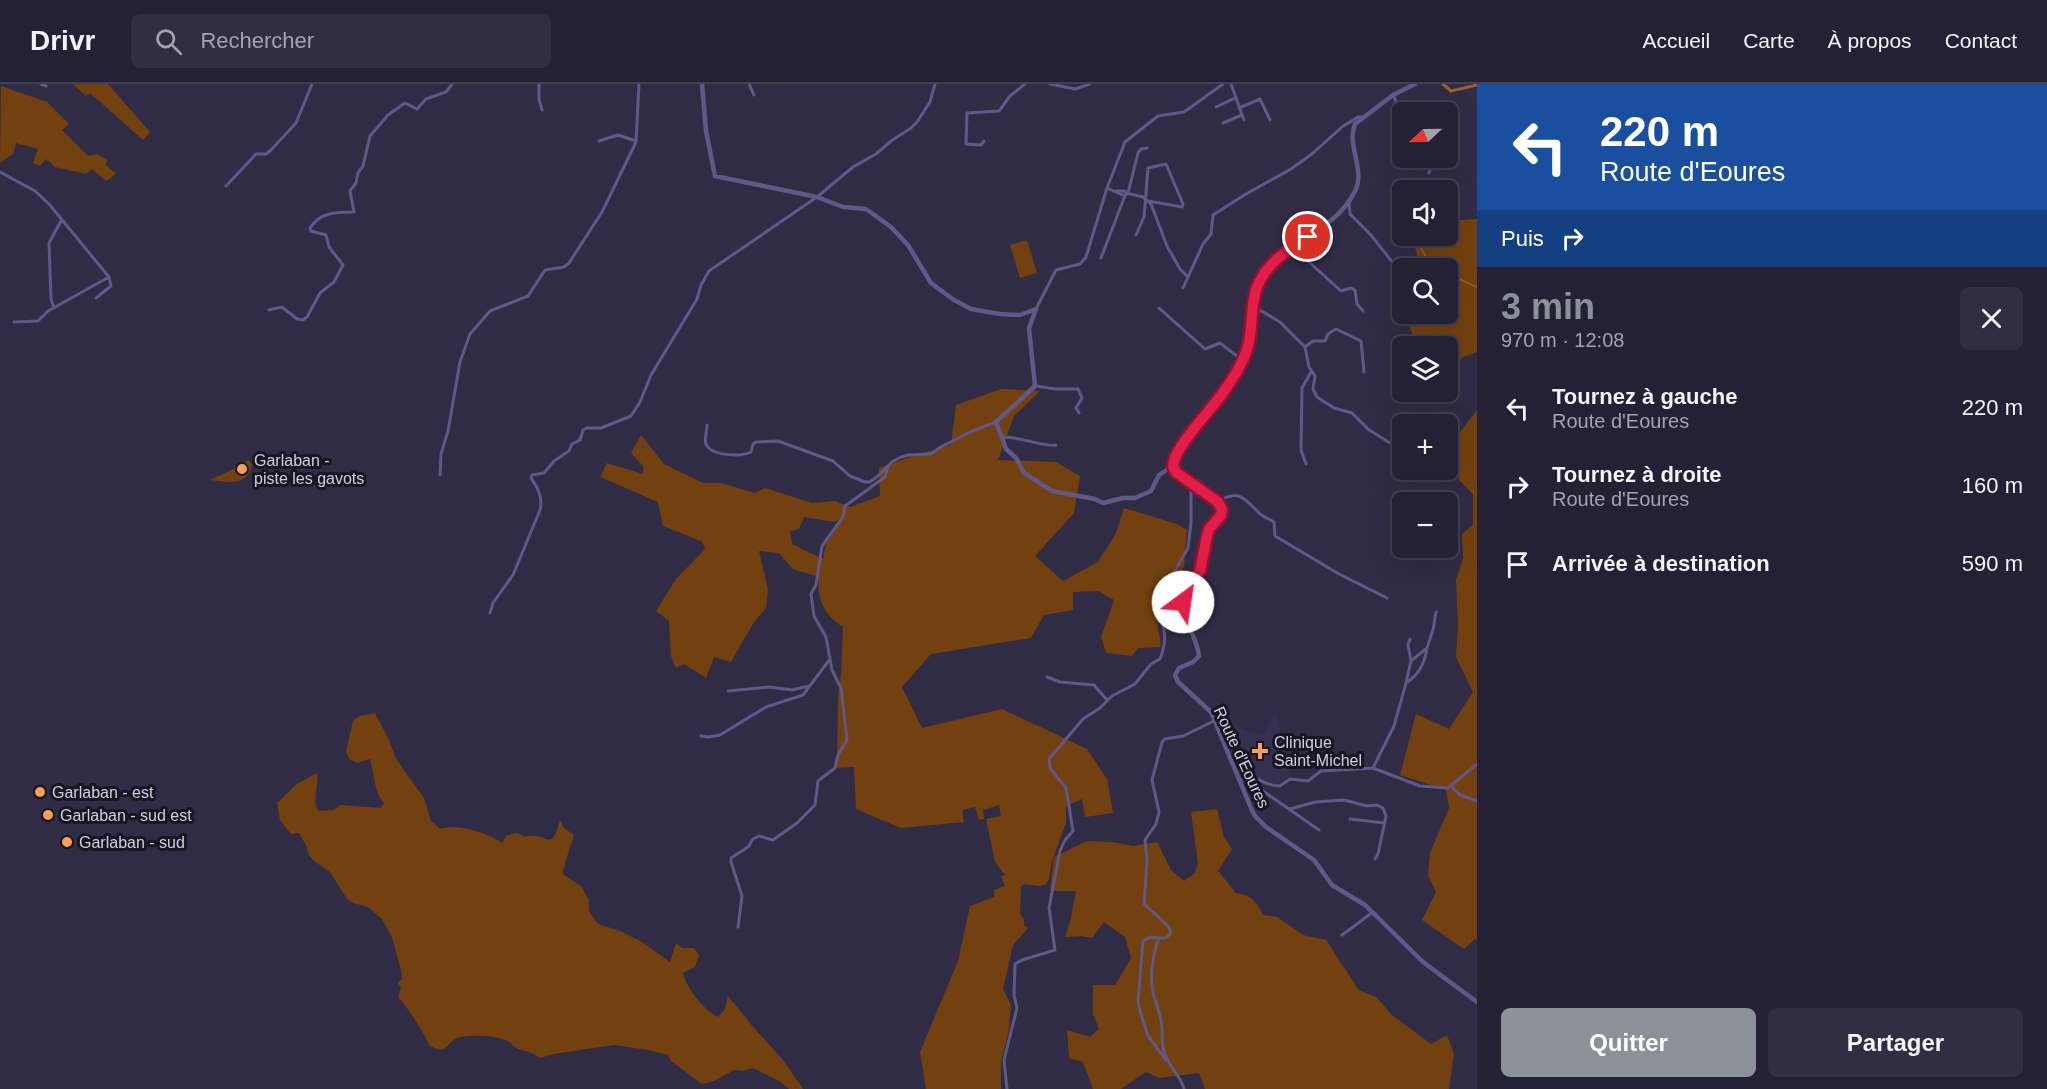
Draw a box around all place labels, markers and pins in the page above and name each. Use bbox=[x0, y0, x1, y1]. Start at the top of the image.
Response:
pin bbox=[1282, 211, 1333, 262]
place label: Garlaban - piste les gavots bbox=[254, 452, 364, 487]
marker: Garlaban - piste les gavots bbox=[235, 462, 249, 476]
place label: Clinique Saint-Michel bbox=[1274, 734, 1362, 769]
marker: Clinique Saint-Michel bbox=[1251, 742, 1269, 760]
place label: Garlaban - est bbox=[52, 784, 154, 801]
marker: Garlaban - est bbox=[33, 785, 47, 799]
place label: Garlaban - sud est bbox=[60, 807, 192, 824]
marker: Garlaban - sud est bbox=[41, 808, 55, 822]
place label: Garlaban - sud bbox=[79, 834, 185, 851]
marker: Garlaban - sud bbox=[60, 835, 74, 849]

